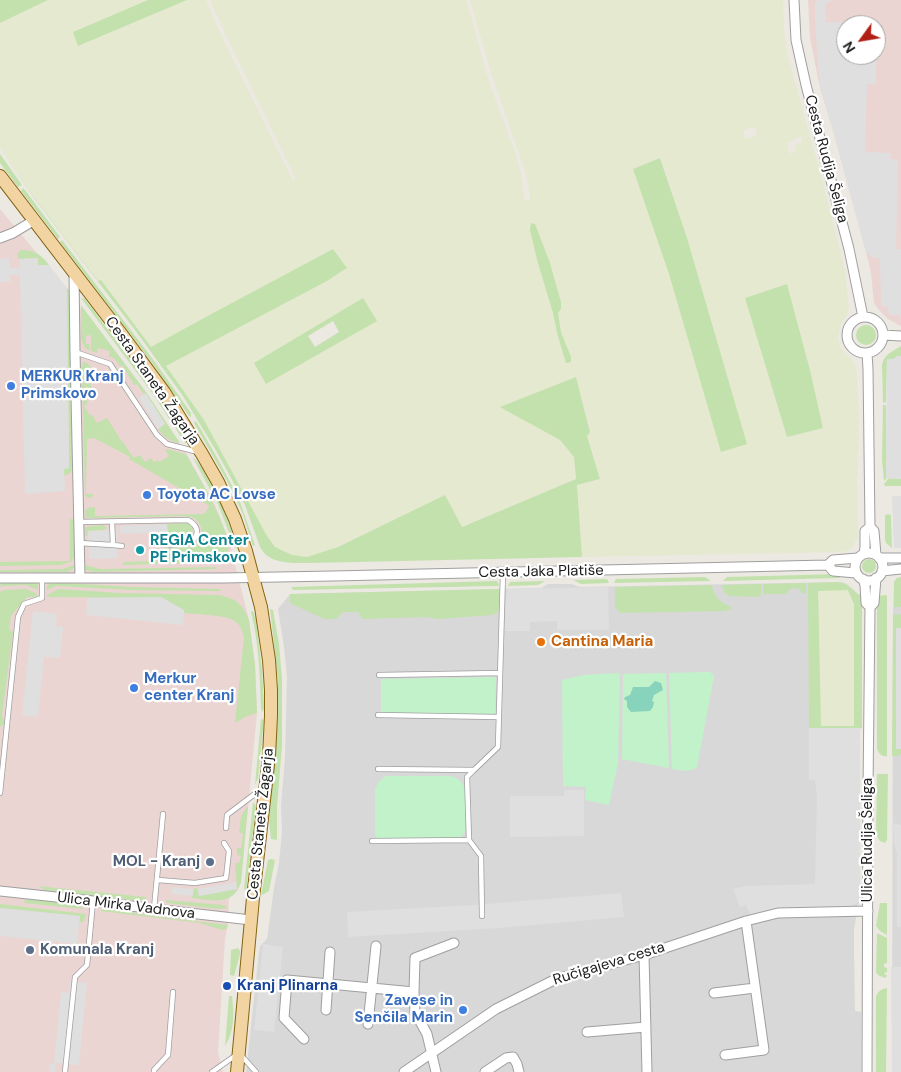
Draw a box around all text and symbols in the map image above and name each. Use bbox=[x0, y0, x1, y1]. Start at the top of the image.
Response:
north arrow bbox=[836, 15, 886, 65]
text: N bbox=[839, 38, 859, 57]
street label: Cesta Rudija Šeliga bbox=[800, 93, 852, 225]
street label: Cesta Staneta Žagarja bbox=[101, 313, 203, 449]
place label: MERKUR Kranj Primskovo bbox=[21, 368, 124, 403]
marker: MERKUR Kranj Primskovo bbox=[5, 380, 17, 392]
place label: Toyota AC Lovse bbox=[157, 486, 276, 504]
marker: Toyota AC Lovse bbox=[141, 489, 153, 501]
place label: REGIA Center PE Primskovo bbox=[150, 532, 249, 567]
marker: REGIA Center PE Primskovo bbox=[134, 544, 146, 556]
street label: Cesta Jaka Platiše bbox=[478, 562, 604, 582]
place label: Cantina Maria bbox=[551, 633, 653, 651]
marker: Cantina Maria bbox=[535, 636, 547, 648]
place label: Merkur center Kranj bbox=[144, 670, 234, 705]
marker: Merkur center Kranj bbox=[128, 682, 140, 694]
street label: Cesta Staneta Žagarja bbox=[244, 747, 278, 901]
street label: Ulica Rudija Šeliga bbox=[859, 778, 877, 902]
place label: MOL - Kranj bbox=[113, 853, 200, 871]
marker: MOL - Kranj bbox=[204, 856, 216, 868]
street label: Ulica Mirka Vadnova bbox=[56, 889, 196, 923]
street label: Ručigajeva cesta bbox=[551, 938, 667, 990]
place label: Komunala Kranj bbox=[40, 941, 154, 959]
marker: Komunala Kranj bbox=[24, 944, 36, 956]
place label: Kranj Plinarna bbox=[237, 977, 338, 995]
marker: Kranj Plinarna bbox=[221, 980, 233, 992]
place label: Zavese in Senčila Marin bbox=[355, 992, 453, 1027]
marker: Zavese in Senčila Marin bbox=[457, 1004, 469, 1016]

